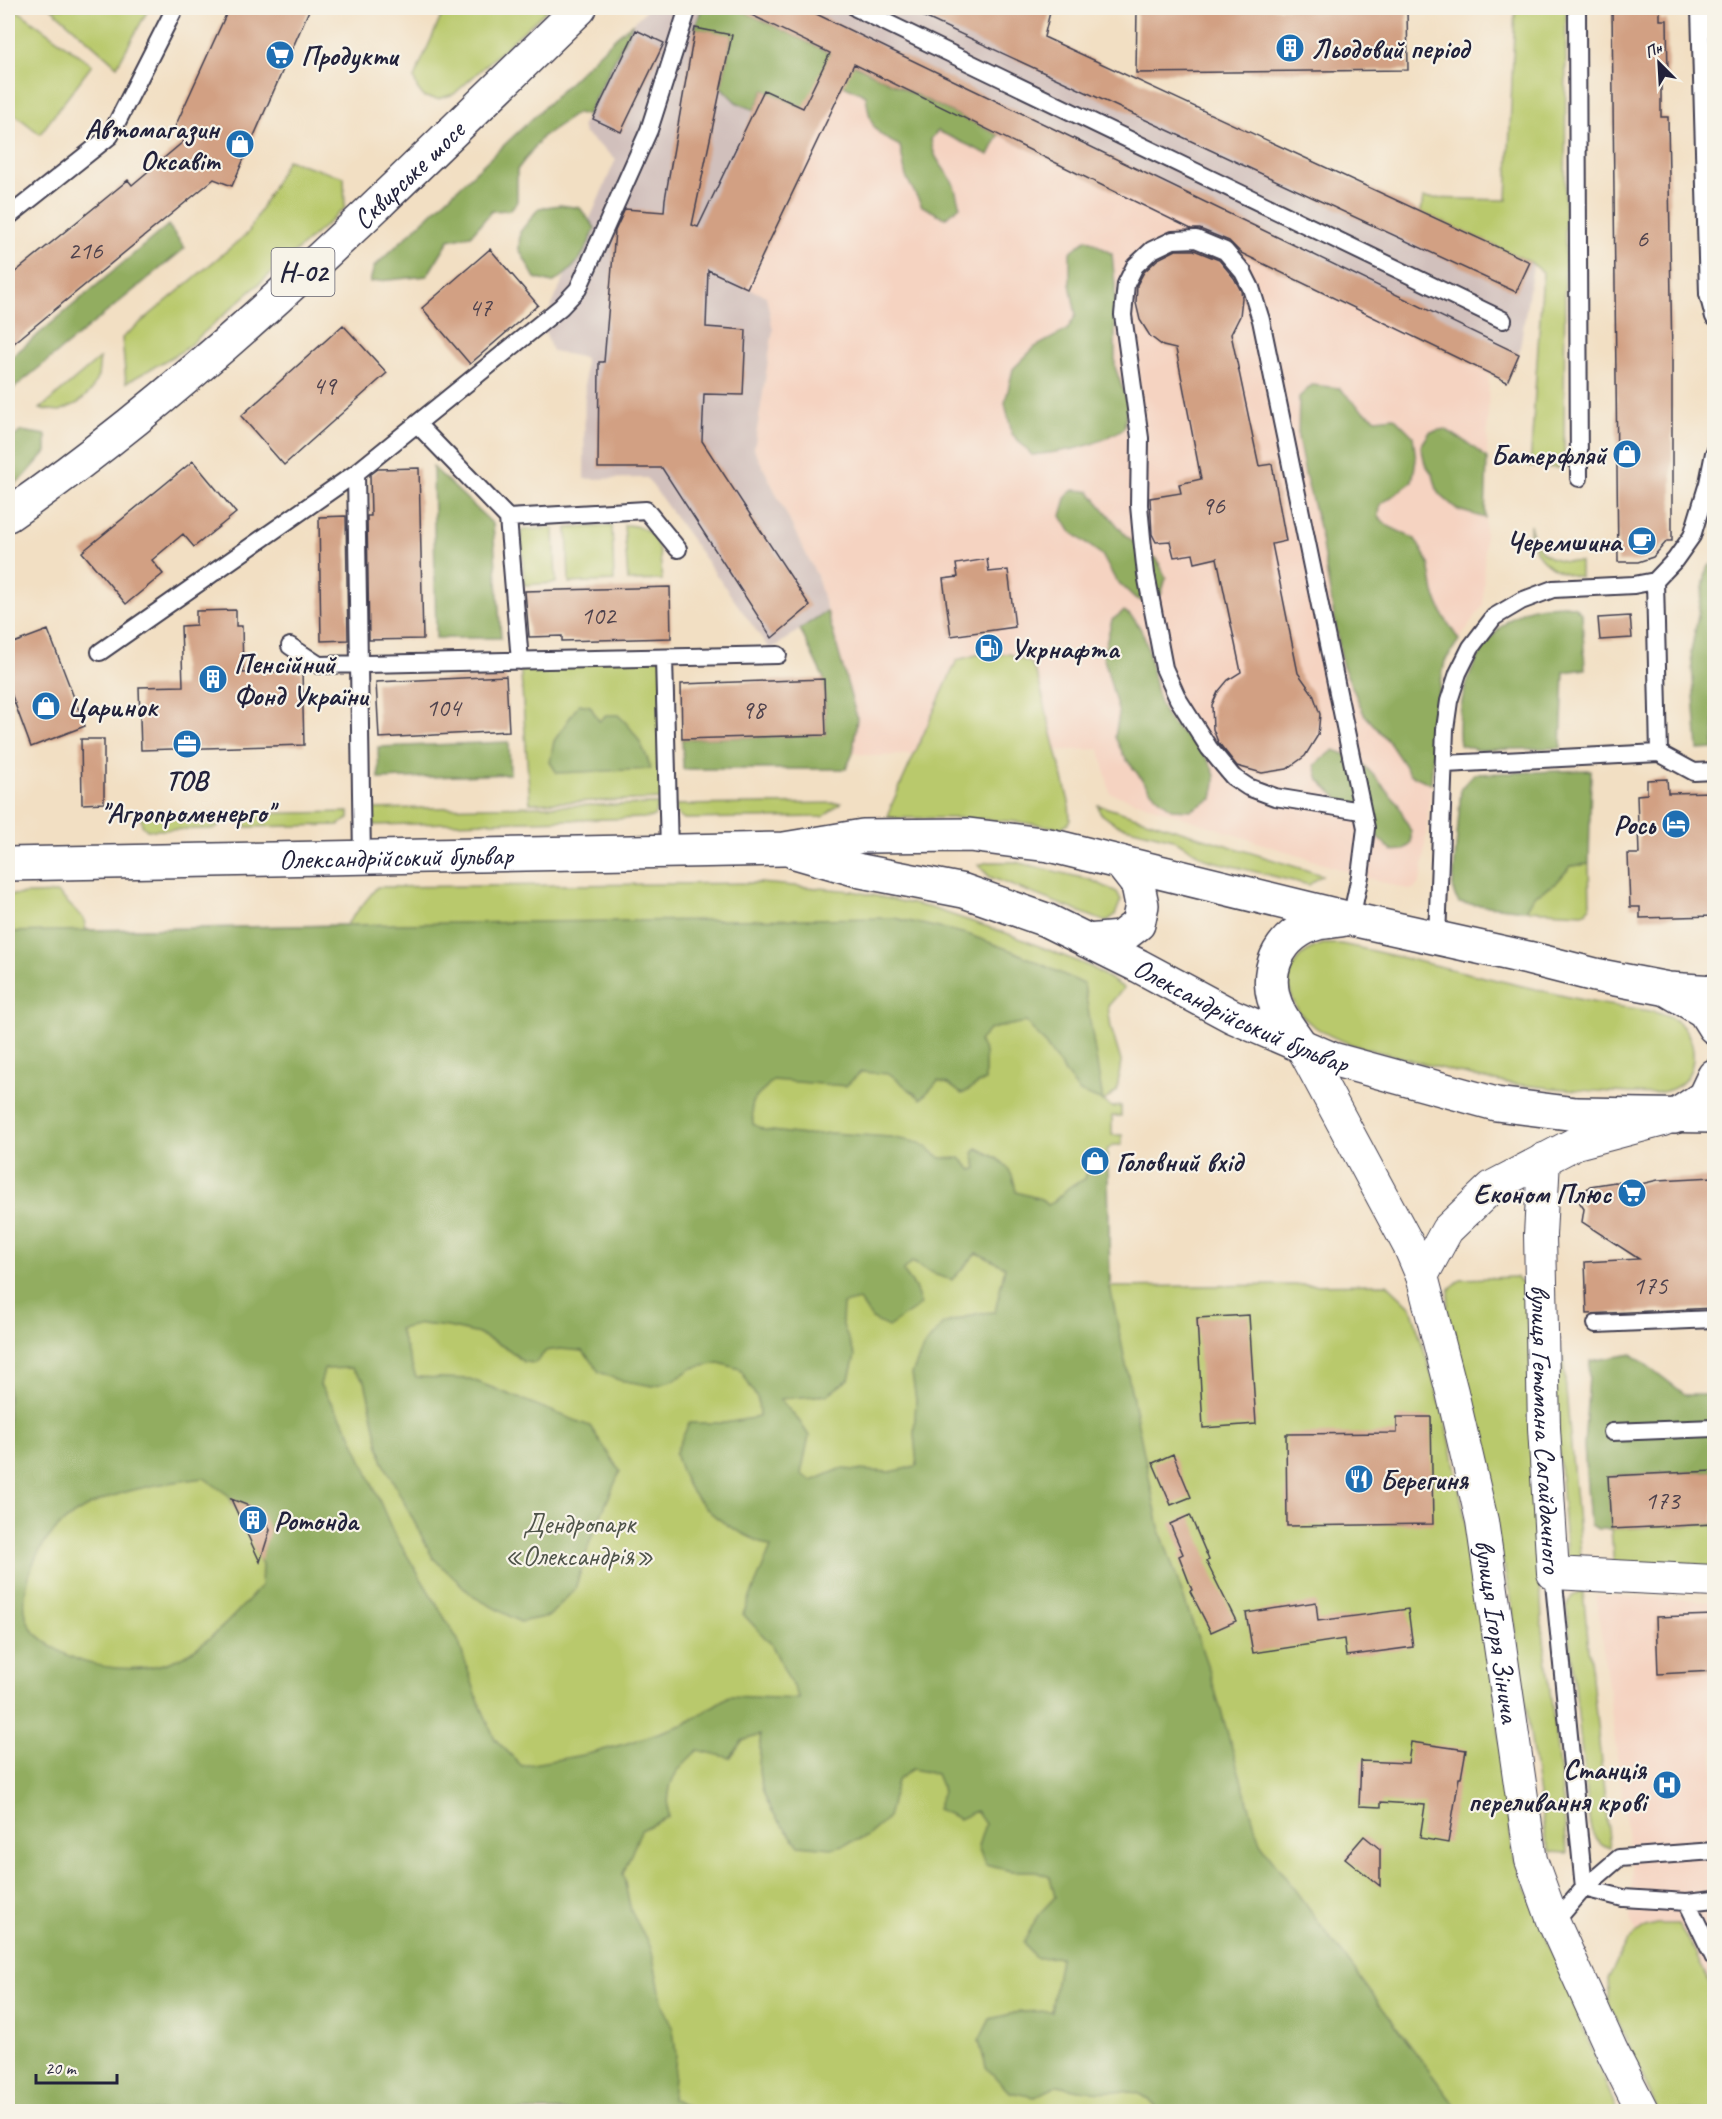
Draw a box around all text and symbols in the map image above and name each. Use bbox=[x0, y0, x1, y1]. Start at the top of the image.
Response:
place label: Льодовий період bbox=[1311, 31, 1472, 66]
building icon: Льодовий період bbox=[1274, 32, 1306, 64]
north arrow bbox=[1629, 33, 1689, 93]
text: Пн bbox=[1642, 37, 1666, 63]
place label: Продукти bbox=[301, 38, 399, 74]
supermarket icon: Продукти bbox=[264, 39, 296, 71]
place label: Автомагазин Оксавіт bbox=[85, 111, 221, 178]
street label: Сквирське шосе bbox=[345, 112, 473, 237]
shop icon: Автомагазин Оксавіт bbox=[224, 128, 256, 160]
house number: 6 bbox=[1636, 222, 1649, 255]
house number: 216 bbox=[67, 234, 104, 267]
road number: Н-02 bbox=[272, 248, 334, 296]
house number: 47 bbox=[468, 291, 493, 324]
house number: 49 bbox=[312, 369, 338, 402]
place label: Батерфляй bbox=[1491, 437, 1608, 472]
shop icon: Батерфляй bbox=[1611, 438, 1643, 470]
house number: 96 bbox=[1201, 489, 1226, 522]
place label: Черемшина bbox=[1506, 524, 1624, 559]
cafe icon: Черемшина bbox=[1626, 525, 1658, 557]
house number: 102 bbox=[580, 599, 618, 632]
place label: Укрнафта bbox=[1010, 631, 1120, 666]
fuel station icon: Укрнафта bbox=[973, 632, 1005, 664]
place label: Пенсійний Фонд України bbox=[234, 646, 370, 713]
building icon: Пенсійний Фонд України bbox=[197, 663, 229, 695]
place label: Царинок bbox=[67, 689, 160, 724]
shop icon: Царинок bbox=[30, 690, 62, 722]
house number: 104 bbox=[425, 691, 463, 724]
house number: 98 bbox=[741, 693, 767, 726]
office icon: ТОВ "Агропроменерго" bbox=[171, 728, 203, 760]
place label: ТОВ "Агропроменерго" bbox=[101, 763, 280, 830]
place label: Рось bbox=[1614, 807, 1657, 842]
hotel icon: Рось bbox=[1660, 808, 1692, 840]
street label: Олександрійський бульвар bbox=[279, 837, 515, 877]
street label: Олександрійський бульвар bbox=[1128, 949, 1354, 1081]
place label: Головний вхід bbox=[1116, 1144, 1246, 1179]
shop icon: Головний вхід bbox=[1079, 1145, 1111, 1177]
place label: Економ Плюс bbox=[1473, 1176, 1612, 1211]
supermarket icon: Економ Плюс bbox=[1616, 1177, 1648, 1209]
house number: 175 bbox=[1632, 1269, 1669, 1302]
street label: вулиця Гетьмана Сагайдачного bbox=[1523, 1284, 1570, 1576]
place label: Берегиня bbox=[1380, 1462, 1470, 1497]
restaurant icon: Берегиня bbox=[1343, 1463, 1375, 1495]
house number: 173 bbox=[1644, 1484, 1682, 1517]
place label: Ротонда bbox=[274, 1503, 360, 1538]
building icon: Ротонда bbox=[237, 1504, 269, 1536]
park label: Дендропарк «Олександрія» bbox=[504, 1506, 654, 1573]
street label: вулиця Ігоря Зінича bbox=[1467, 1537, 1528, 1727]
place label: Станція переливання крові bbox=[1468, 1752, 1650, 1819]
hospital icon: Станція переливання крові bbox=[1651, 1769, 1683, 1801]
scale bar bbox=[36, 2047, 117, 2085]
text: 20 m bbox=[45, 2057, 78, 2079]

